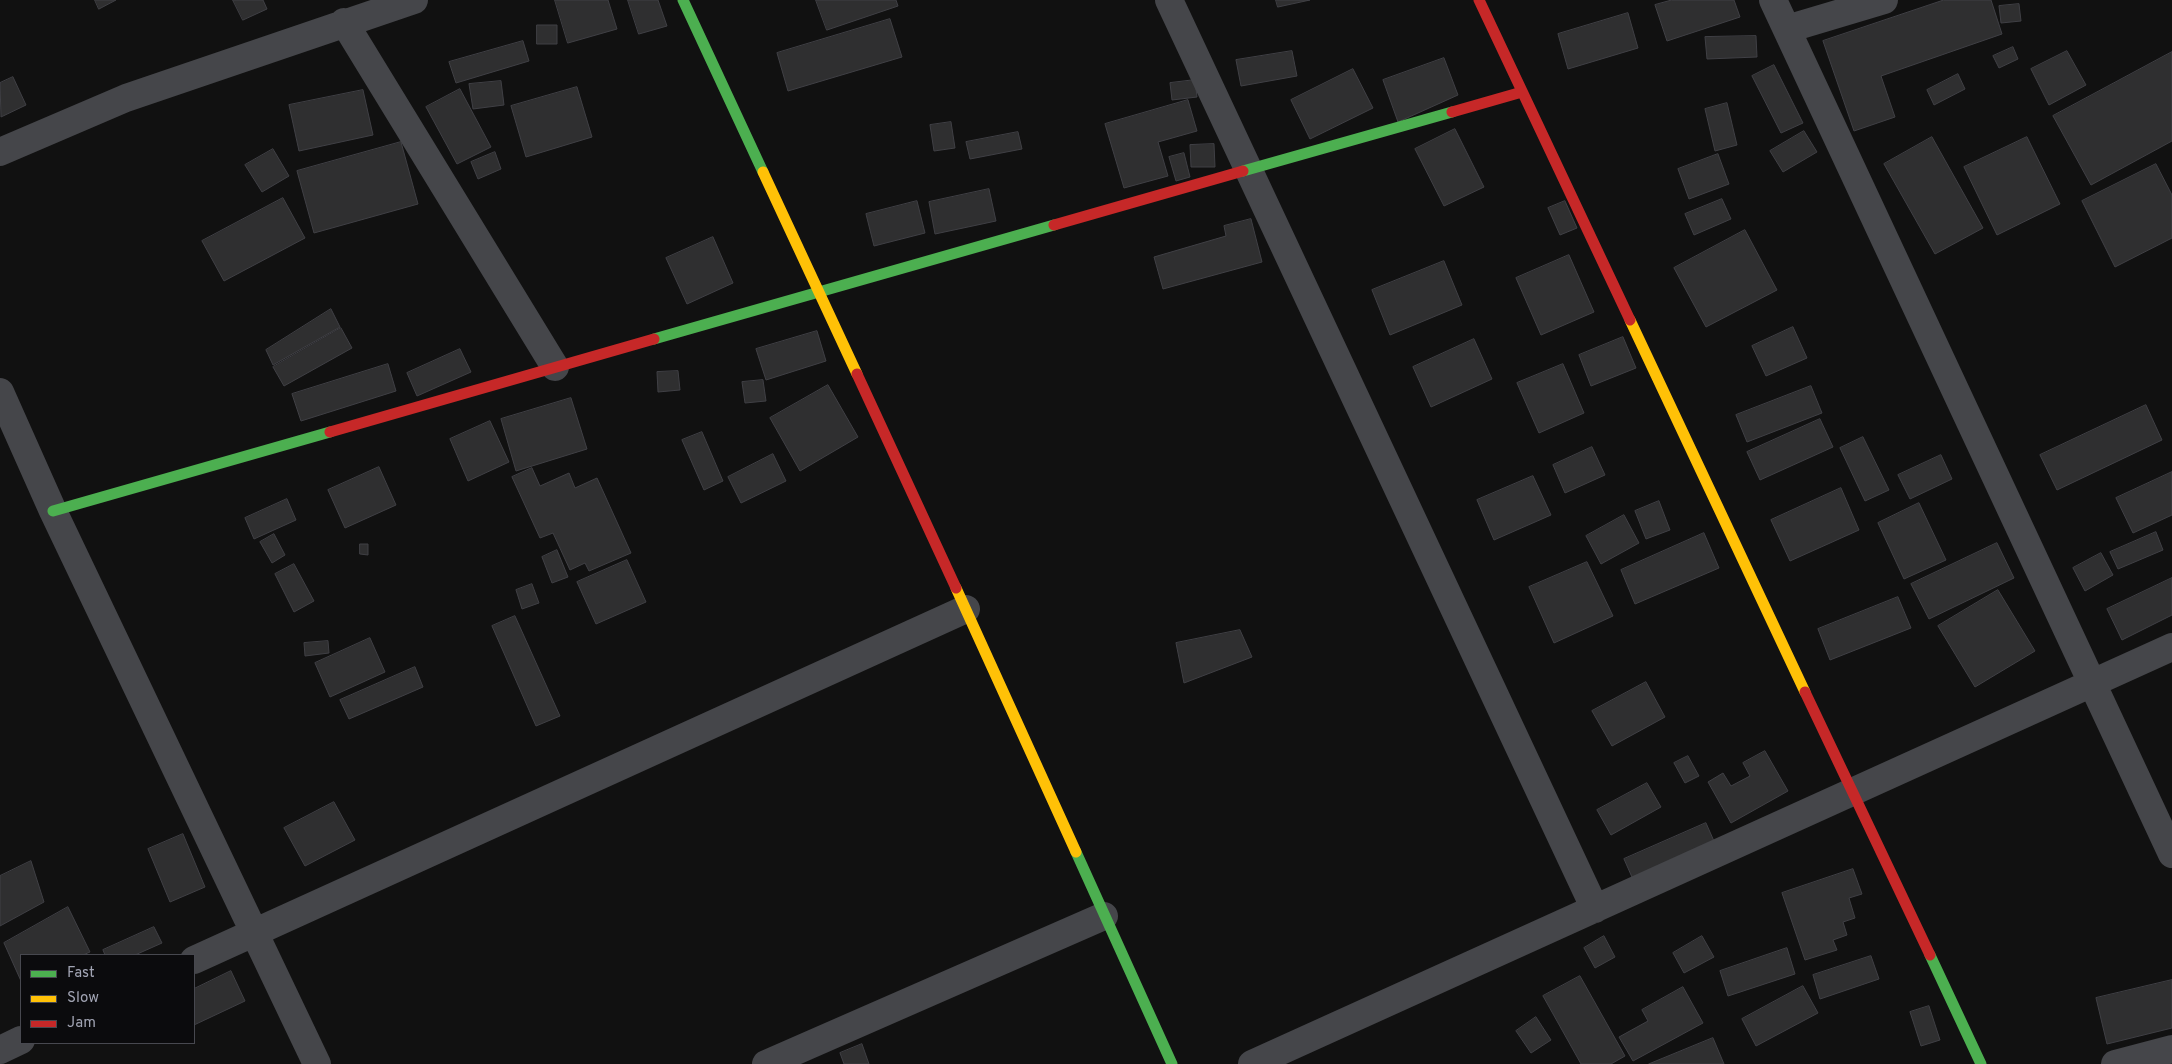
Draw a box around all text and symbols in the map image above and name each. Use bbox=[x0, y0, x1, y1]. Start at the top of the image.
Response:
legend bbox=[20, 954, 195, 1044]
text: Fast bbox=[67, 964, 95, 983]
text: Slow bbox=[67, 989, 99, 1008]
text: Jam bbox=[67, 1014, 96, 1033]

